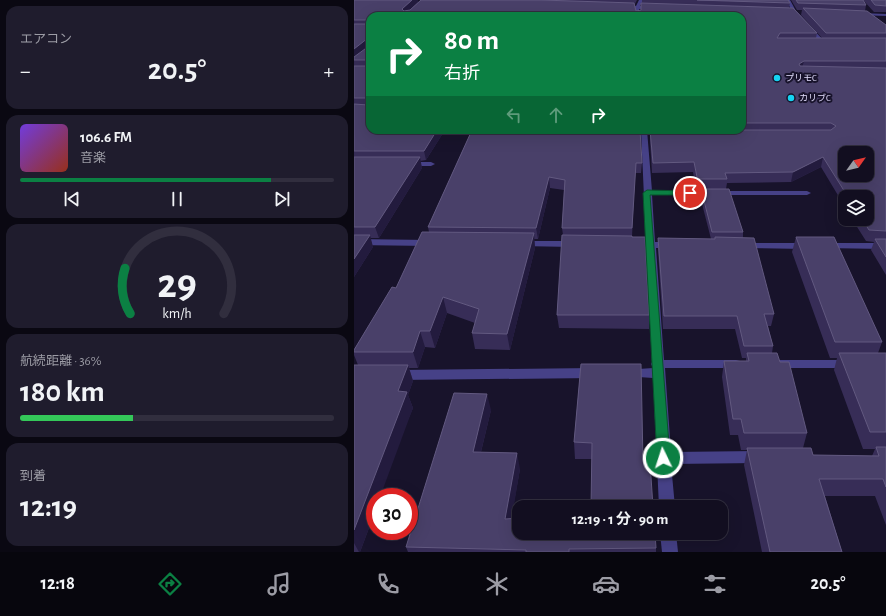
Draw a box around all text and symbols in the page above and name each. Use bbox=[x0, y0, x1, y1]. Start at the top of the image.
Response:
text: 80 m bbox=[444, 27, 499, 55]
icon: right bbox=[378, 28, 430, 80]
text: エアコン bbox=[20, 33, 72, 46]
text: 20.5° bbox=[148, 55, 206, 85]
text: − bbox=[20, 60, 31, 82]
text: + bbox=[323, 60, 334, 82]
text: 右折 bbox=[444, 65, 480, 83]
marker: プリモC bbox=[772, 73, 782, 83]
place label: プリモC bbox=[785, 73, 817, 83]
marker: カリブC bbox=[786, 93, 796, 103]
place label: カリブC bbox=[799, 93, 831, 103]
icon: left bbox=[503, 104, 525, 126]
icon: ahead bbox=[545, 104, 567, 126]
icon: right bbox=[587, 104, 609, 126]
text: 106.6 FM bbox=[80, 130, 132, 145]
north arrow bbox=[838, 146, 874, 182]
map controls bbox=[838, 146, 874, 226]
text: 音楽 bbox=[80, 152, 106, 165]
pin bbox=[673, 176, 707, 210]
icon: arrive bbox=[679, 182, 701, 204]
icon: previous bbox=[61, 188, 83, 210]
icon: pause bbox=[166, 188, 188, 210]
icon: next bbox=[271, 188, 293, 210]
button: layers bbox=[838, 190, 874, 226]
text: 29 bbox=[157, 264, 197, 305]
text: km/h bbox=[162, 307, 192, 321]
text: 航続距離 · 36% bbox=[20, 355, 101, 368]
text: 180 km bbox=[20, 377, 105, 407]
position arrow bbox=[642, 437, 684, 479]
text: 到着 bbox=[20, 470, 46, 483]
speed limit sign: 30 bbox=[366, 488, 418, 540]
text: 12:19 bbox=[20, 492, 77, 522]
text: 12:19 · 1 分 · 90 m bbox=[572, 512, 668, 527]
icon: directions bbox=[156, 570, 184, 598]
icon: music bbox=[265, 570, 293, 598]
icon: phone bbox=[374, 570, 402, 598]
icon: climate bbox=[483, 570, 511, 598]
icon: car bbox=[592, 570, 620, 598]
icon: filters bbox=[701, 570, 729, 598]
text: 12:18 bbox=[41, 575, 75, 593]
text: 20.5° bbox=[810, 575, 845, 593]

